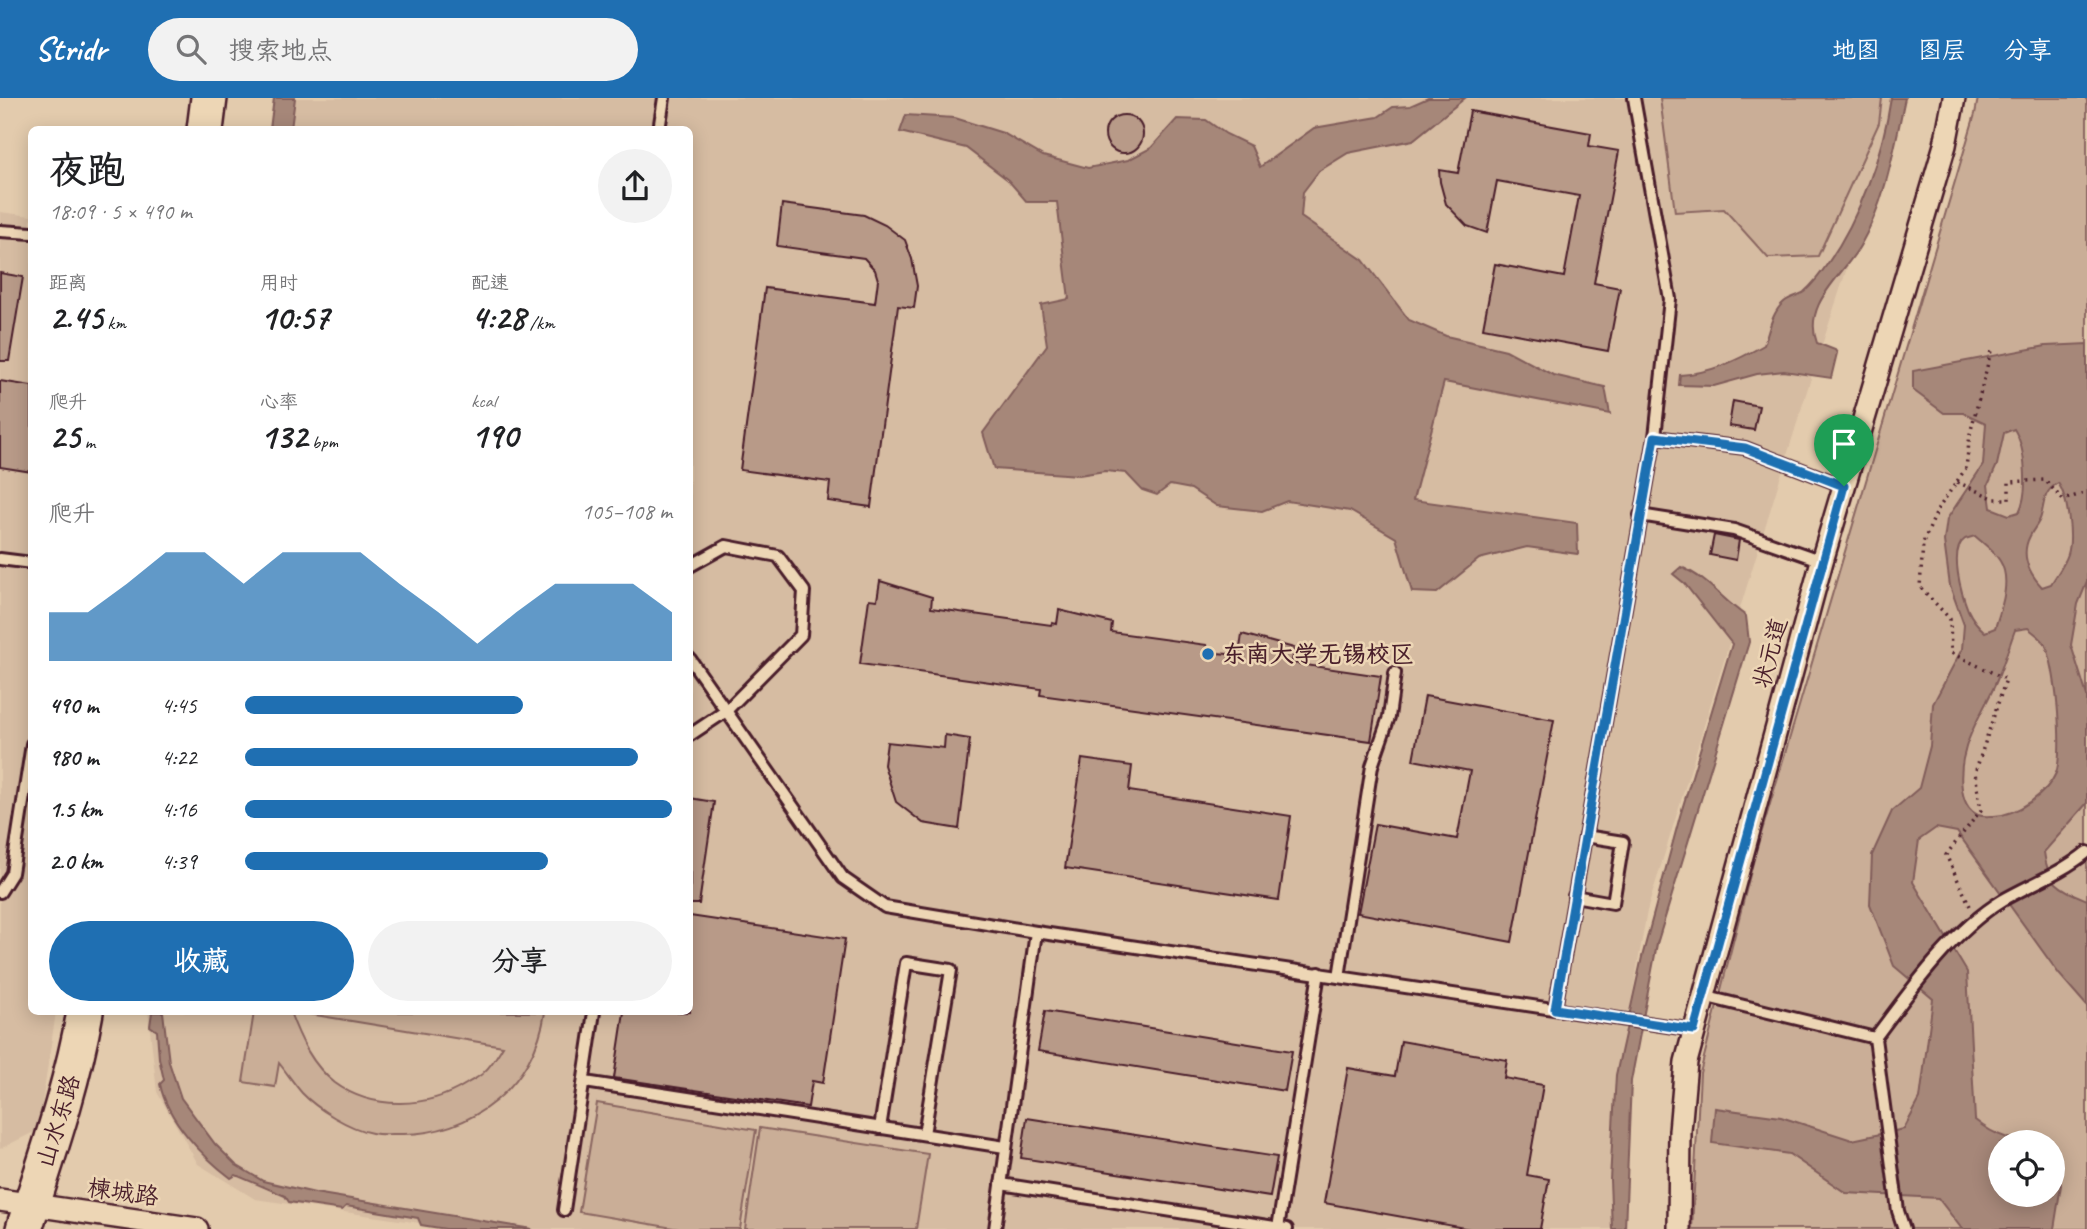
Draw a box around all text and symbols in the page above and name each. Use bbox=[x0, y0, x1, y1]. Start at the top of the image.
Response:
search box bbox=[148, 18, 638, 81]
text: Stridr bbox=[35, 28, 106, 70]
icon: search bbox=[172, 30, 210, 68]
text: 搜索地点 bbox=[228, 34, 332, 67]
text: 地图 bbox=[1832, 35, 1880, 65]
text: 图层 bbox=[1918, 35, 1966, 65]
text: 分享 bbox=[2004, 35, 2052, 65]
text: 夜跑 bbox=[49, 147, 125, 194]
button: share bbox=[598, 149, 672, 223]
text: 18:09 · 5 × 490 m bbox=[49, 197, 192, 226]
text: 距离 bbox=[49, 271, 87, 295]
text: 用时 bbox=[260, 271, 298, 295]
text: 配速 bbox=[471, 271, 509, 295]
text: 2.45 bbox=[49, 295, 103, 340]
text: 10:57 bbox=[260, 295, 329, 340]
text: 4:28 bbox=[471, 295, 525, 340]
text: km bbox=[103, 311, 126, 335]
text: /km bbox=[525, 311, 555, 335]
text: kcal bbox=[471, 389, 496, 413]
text: 爬升 bbox=[49, 390, 87, 414]
text: 心率 bbox=[260, 390, 298, 414]
text: 190 bbox=[471, 413, 518, 458]
text: 25 bbox=[49, 414, 80, 459]
text: 132 bbox=[260, 414, 307, 459]
pin bbox=[1814, 414, 1874, 486]
icon: arrive bbox=[1825, 425, 1863, 463]
text: m bbox=[80, 430, 95, 454]
text: bpm bbox=[307, 430, 338, 454]
text: 105–108 m bbox=[581, 497, 672, 526]
text: 爬升 bbox=[49, 499, 95, 528]
street label: 状元道 bbox=[1746, 614, 1794, 692]
place label: 东南大学无锡校区 bbox=[1222, 639, 1414, 669]
marker: 东南大学无锡校区 bbox=[1200, 646, 1216, 662]
text: 490 m bbox=[49, 691, 98, 720]
text: 4:45 bbox=[161, 691, 197, 720]
text: 980 m bbox=[49, 743, 98, 772]
text: 4:22 bbox=[161, 743, 197, 772]
text: 1.5 km bbox=[49, 795, 102, 824]
text: 4:16 bbox=[161, 795, 197, 824]
text: 2.0 km bbox=[49, 847, 103, 876]
text: 4:39 bbox=[161, 847, 197, 876]
button: 收藏 bbox=[49, 921, 354, 1001]
button: 分享 bbox=[368, 921, 672, 1001]
street label: 山水东路 bbox=[30, 1071, 86, 1171]
map controls bbox=[1988, 1130, 2065, 1207]
button: locate bbox=[1988, 1130, 2065, 1207]
street label: 楝城路 bbox=[85, 1172, 161, 1212]

